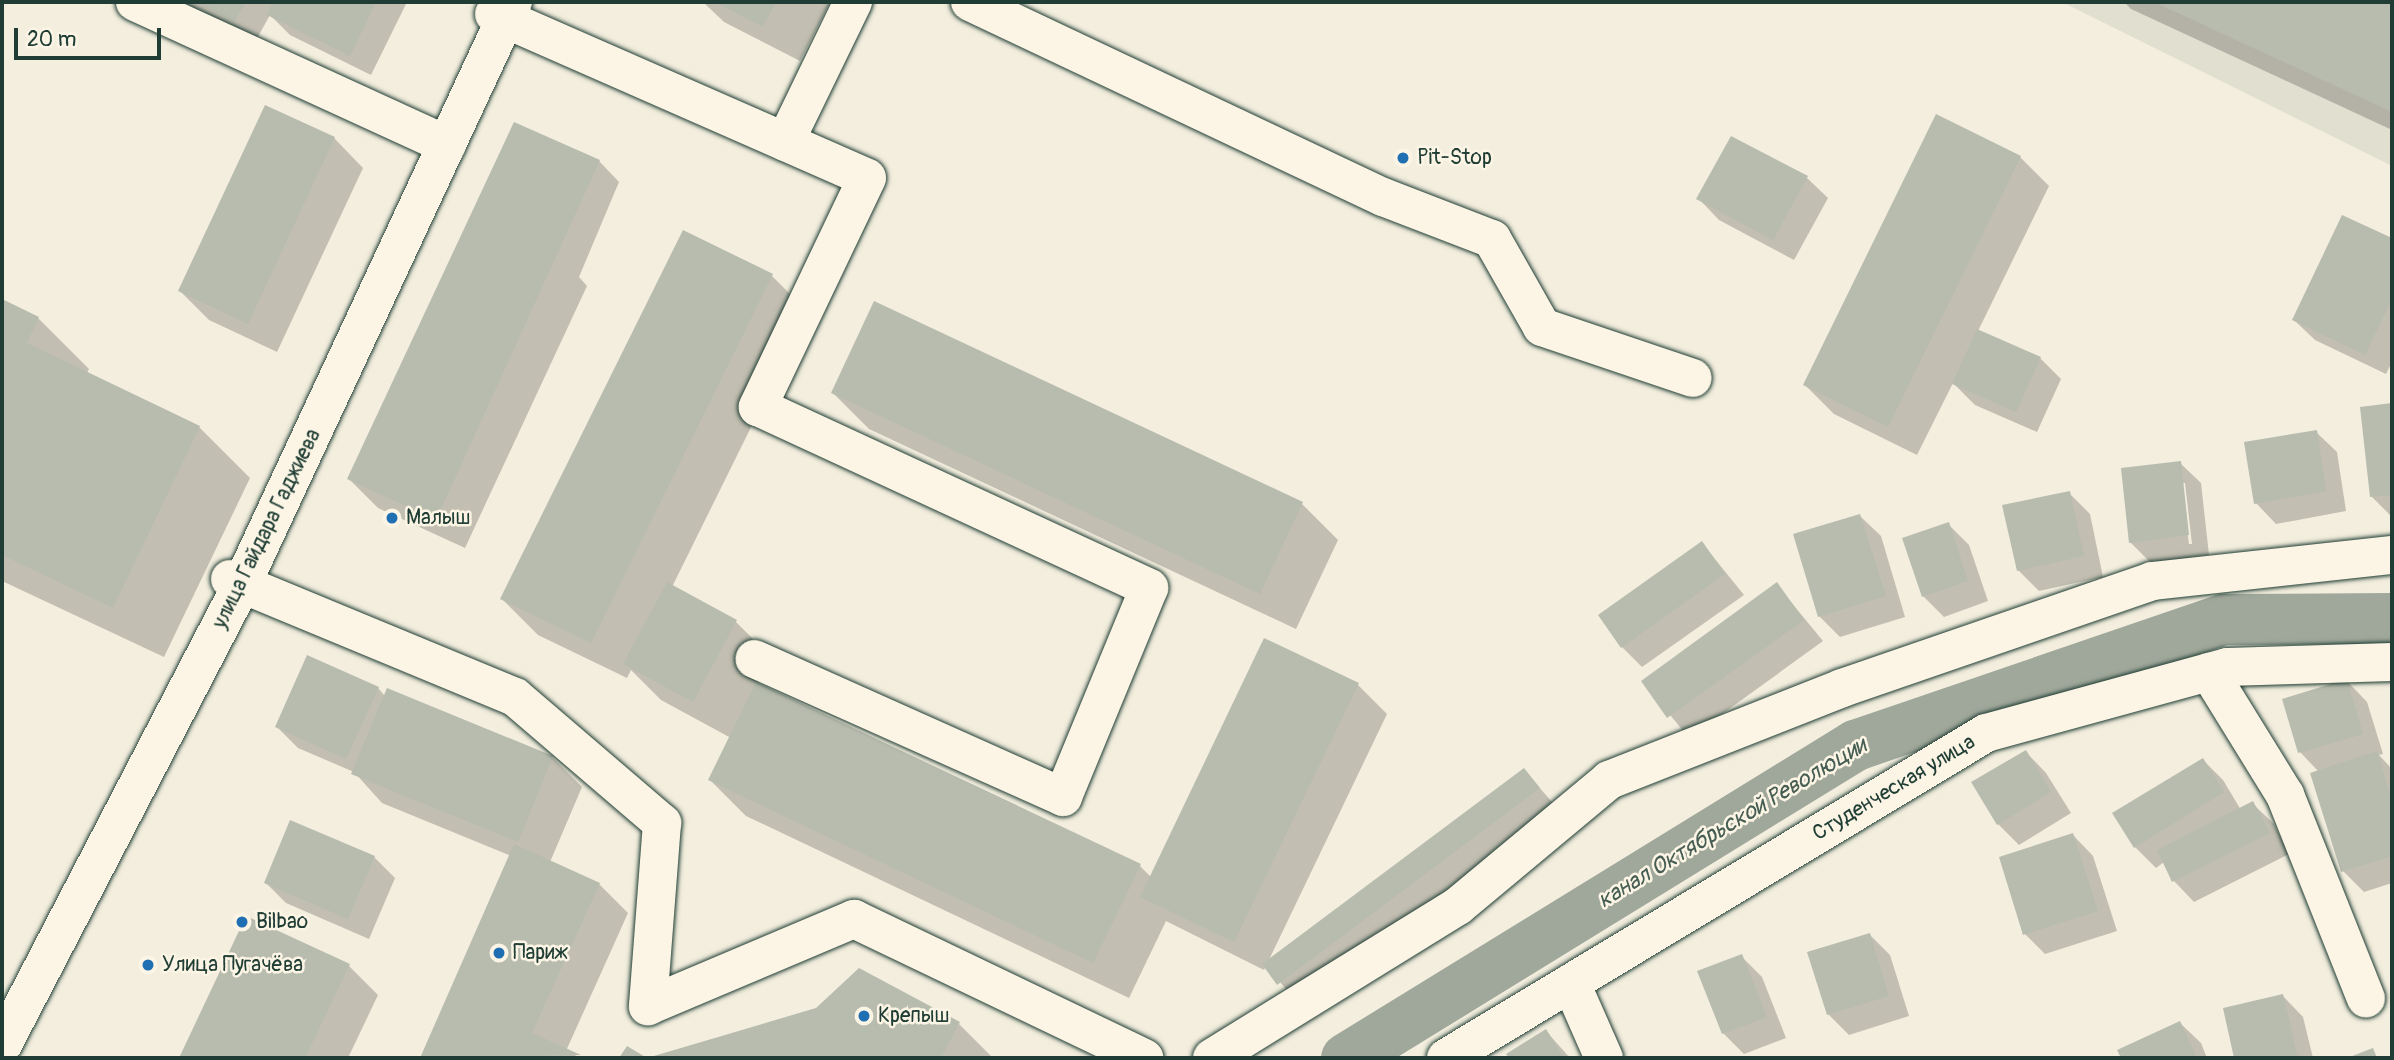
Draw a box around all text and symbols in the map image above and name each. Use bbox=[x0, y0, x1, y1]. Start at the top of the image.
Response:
scale bar bbox=[18, 14, 164, 58]
text: 20 m bbox=[27, 26, 76, 53]
place label: Pit-Stop bbox=[1417, 145, 1492, 171]
marker: Pit-Stop bbox=[1395, 150, 1411, 166]
street label: улица Гайдара Гаджиева bbox=[208, 425, 326, 633]
place label: Малыш bbox=[406, 505, 470, 531]
marker: Малыш bbox=[384, 510, 400, 526]
street label: Студенческая улица bbox=[1808, 730, 1980, 846]
water label: канал Октябрьской Революции bbox=[1593, 732, 1871, 914]
place label: Bilbao bbox=[256, 909, 308, 935]
marker: Bilbao bbox=[234, 914, 250, 930]
place label: Париж bbox=[513, 940, 568, 966]
marker: Париж bbox=[491, 945, 507, 961]
place label: Улица Пугачёва bbox=[162, 952, 303, 978]
marker: Улица Пугачёва bbox=[140, 957, 156, 973]
place label: Крепыш bbox=[878, 1003, 949, 1029]
marker: Крепыш bbox=[856, 1008, 872, 1024]

